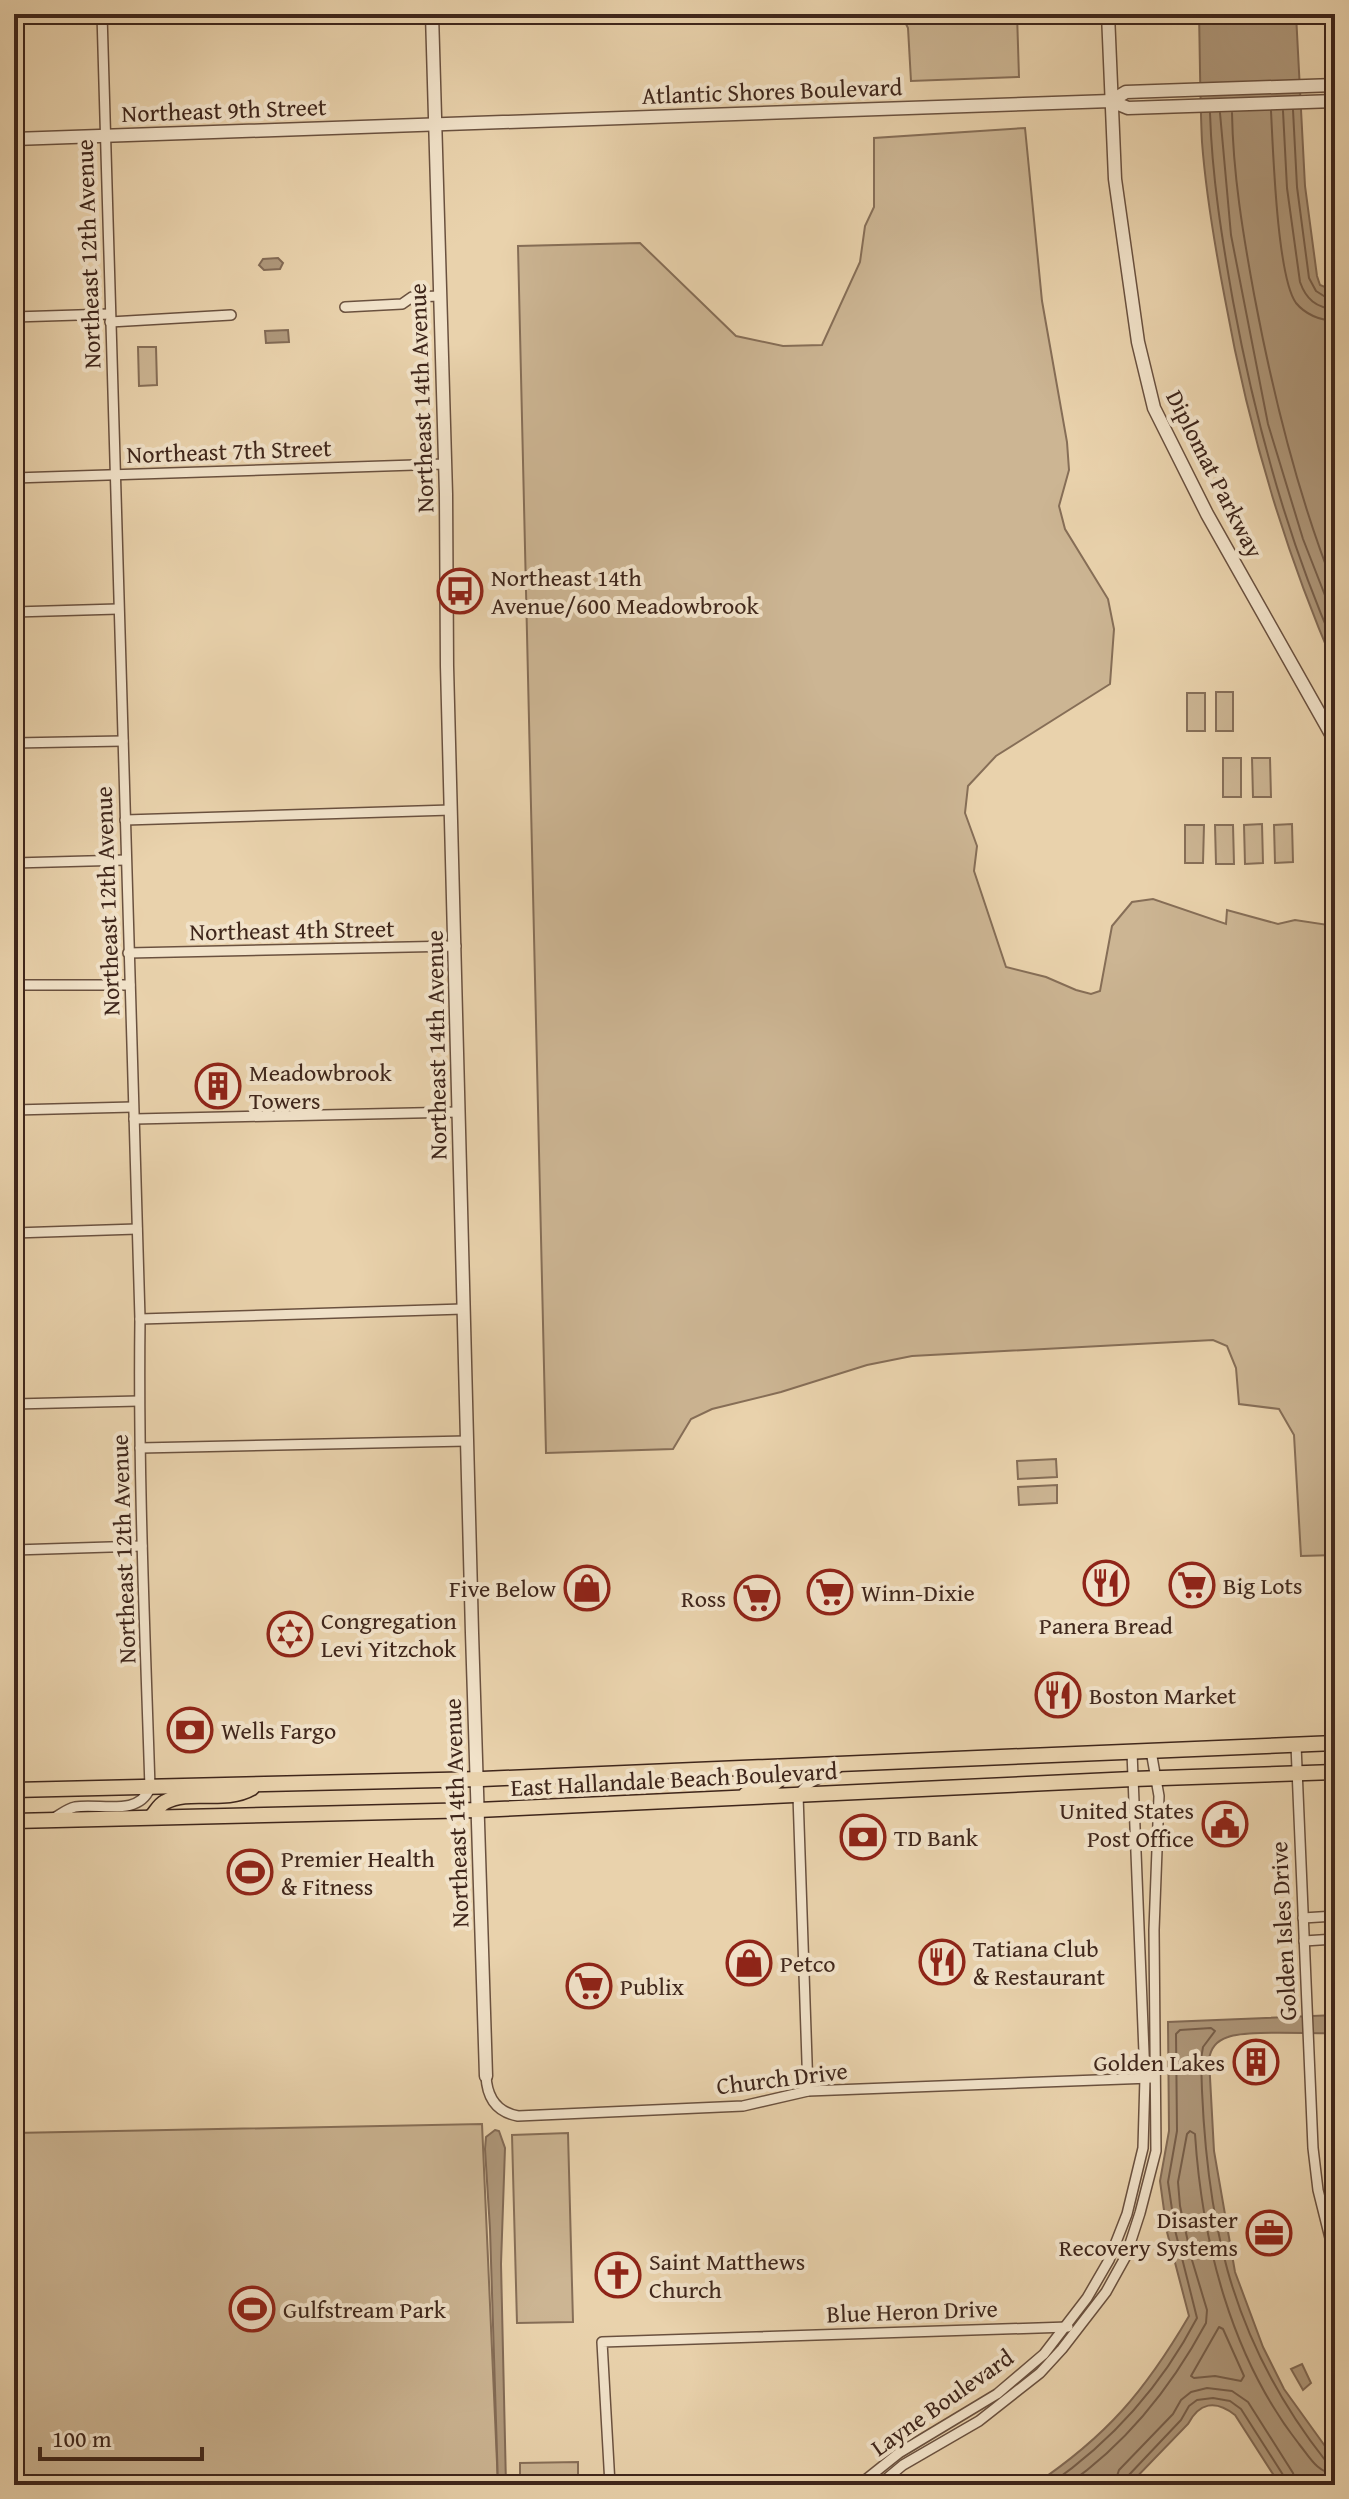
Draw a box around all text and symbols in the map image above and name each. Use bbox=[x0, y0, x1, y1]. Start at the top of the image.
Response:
street label: Atlantic Shores Boulevard bbox=[641, 69, 903, 113]
street label: Northeast 9th Street bbox=[121, 89, 328, 131]
street label: Northeast 12th Avenue bbox=[67, 139, 109, 369]
street label: Northeast 14th Avenue bbox=[400, 283, 442, 513]
street label: Diplomat Parkway bbox=[1158, 384, 1272, 564]
street label: Northeast 7th Street bbox=[126, 430, 333, 472]
place label: Northeast 14th Avenue/600 Meadowbrook bbox=[491, 560, 759, 623]
bus stop icon: Northeast 14th Avenue/600 Meadowbrook bbox=[436, 567, 484, 615]
street label: Northeast 12th Avenue bbox=[86, 786, 128, 1016]
street label: Northeast 4th Street bbox=[189, 911, 395, 949]
street label: Northeast 14th Avenue bbox=[416, 930, 456, 1160]
place label: Meadowbrook Towers bbox=[249, 1055, 392, 1118]
building icon: Meadowbrook Towers bbox=[194, 1062, 242, 1110]
street label: Northeast 12th Avenue bbox=[102, 1434, 144, 1664]
restaurant icon: Panera Bread bbox=[1082, 1559, 1130, 1607]
supermarket icon: Big Lots bbox=[1168, 1561, 1216, 1609]
shop icon: Five Below bbox=[563, 1564, 611, 1612]
supermarket icon: Winn-Dixie bbox=[806, 1568, 854, 1616]
place label: Big Lots bbox=[1223, 1568, 1303, 1603]
place label: Five Below bbox=[449, 1571, 556, 1606]
supermarket icon: Ross bbox=[733, 1574, 781, 1622]
place label: Winn-Dixie bbox=[861, 1575, 975, 1610]
place label: Ross bbox=[681, 1581, 726, 1616]
place label: Congregation Levi Yitzchok bbox=[321, 1603, 457, 1666]
place label: Panera Bread bbox=[1039, 1608, 1173, 1643]
synagogue icon: Congregation Levi Yitzchok bbox=[266, 1610, 314, 1658]
restaurant icon: Boston Market bbox=[1034, 1671, 1082, 1719]
place label: Boston Market bbox=[1089, 1678, 1237, 1713]
street label: Northeast 14th Avenue bbox=[435, 1698, 477, 1928]
bank icon: Wells Fargo bbox=[166, 1706, 214, 1754]
place label: Wells Fargo bbox=[221, 1713, 336, 1748]
street label: East Hallandale Beach Boulevard bbox=[510, 1753, 838, 1805]
place label: United States Post Office bbox=[1059, 1793, 1194, 1856]
public building icon: United States Post Office bbox=[1201, 1800, 1249, 1848]
bank icon: TD Bank bbox=[839, 1813, 887, 1861]
place label: TD Bank bbox=[894, 1820, 979, 1855]
street label: Golden Isles Drive bbox=[1261, 1840, 1305, 2022]
place label: Premier Health & Fitness bbox=[281, 1841, 435, 1904]
sports icon: Premier Health & Fitness bbox=[226, 1848, 274, 1896]
place label: Tatiana Club & Restaurant bbox=[973, 1931, 1105, 1994]
restaurant icon: Tatiana Club & Restaurant bbox=[918, 1938, 966, 1986]
shop icon: Petco bbox=[725, 1939, 773, 1987]
place label: Petco bbox=[780, 1946, 836, 1981]
supermarket icon: Publix bbox=[565, 1962, 613, 2010]
place label: Publix bbox=[620, 1969, 685, 2004]
building icon: Golden Lakes bbox=[1232, 2038, 1280, 2086]
place label: Golden Lakes bbox=[1094, 2045, 1225, 2080]
street label: Church Drive bbox=[714, 2053, 850, 2103]
place label: Disaster Recovery Systems bbox=[1059, 2202, 1238, 2265]
office icon: Disaster Recovery Systems bbox=[1245, 2209, 1293, 2257]
place label: Saint Matthews Church bbox=[649, 2244, 805, 2307]
church icon: Saint Matthews Church bbox=[594, 2251, 642, 2299]
sports icon: Gulfstream Park bbox=[228, 2285, 276, 2333]
street label: Blue Heron Drive bbox=[826, 2291, 998, 2331]
place label: Gulfstream Park bbox=[283, 2292, 447, 2327]
street label: Layne Boulevard bbox=[864, 2340, 1021, 2464]
scale bar bbox=[40, 2411, 202, 2461]
text: 100 m bbox=[52, 2421, 112, 2456]

